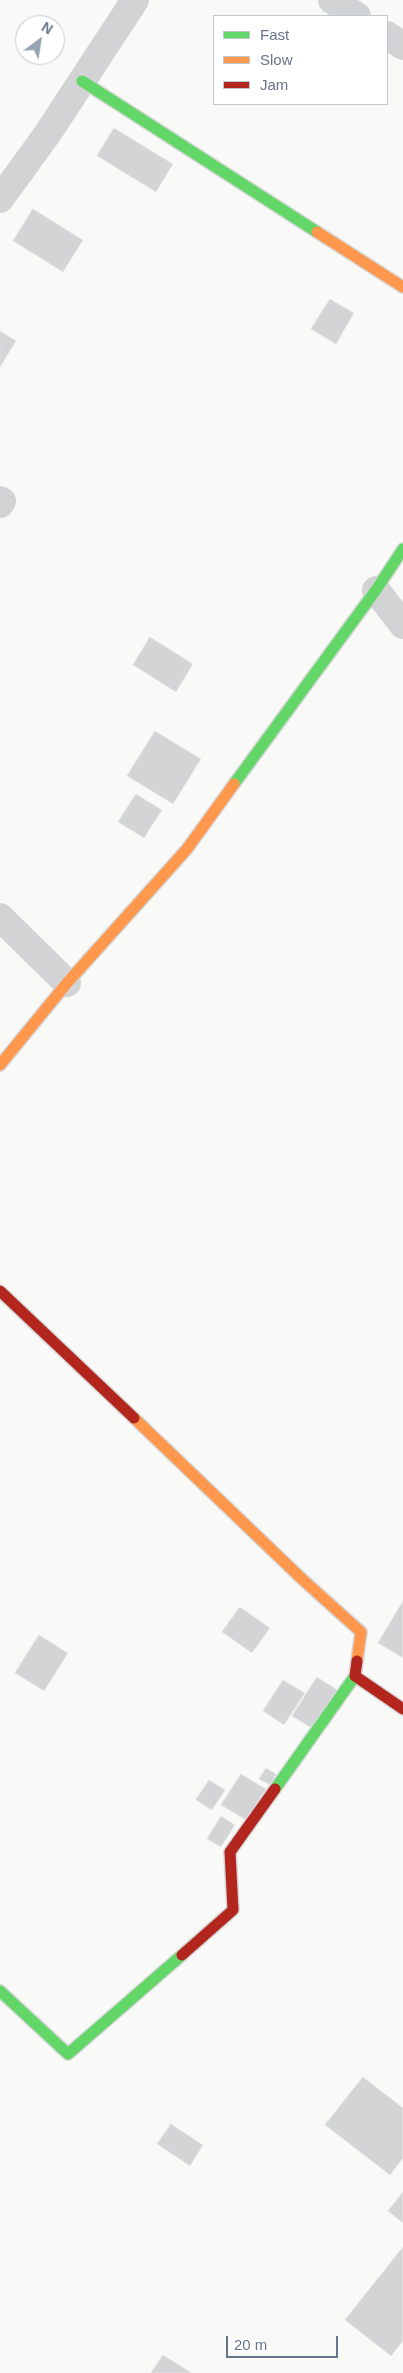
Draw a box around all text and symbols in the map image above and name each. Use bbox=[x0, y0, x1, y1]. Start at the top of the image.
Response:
north arrow bbox=[15, 15, 65, 65]
legend bbox=[213, 15, 388, 105]
text: N bbox=[39, 19, 56, 37]
text: Fast bbox=[260, 26, 289, 43]
text: Slow bbox=[260, 51, 293, 68]
text: Jam bbox=[260, 76, 288, 93]
scale bar bbox=[228, 2326, 340, 2358]
text: 20 m bbox=[234, 2336, 267, 2353]

